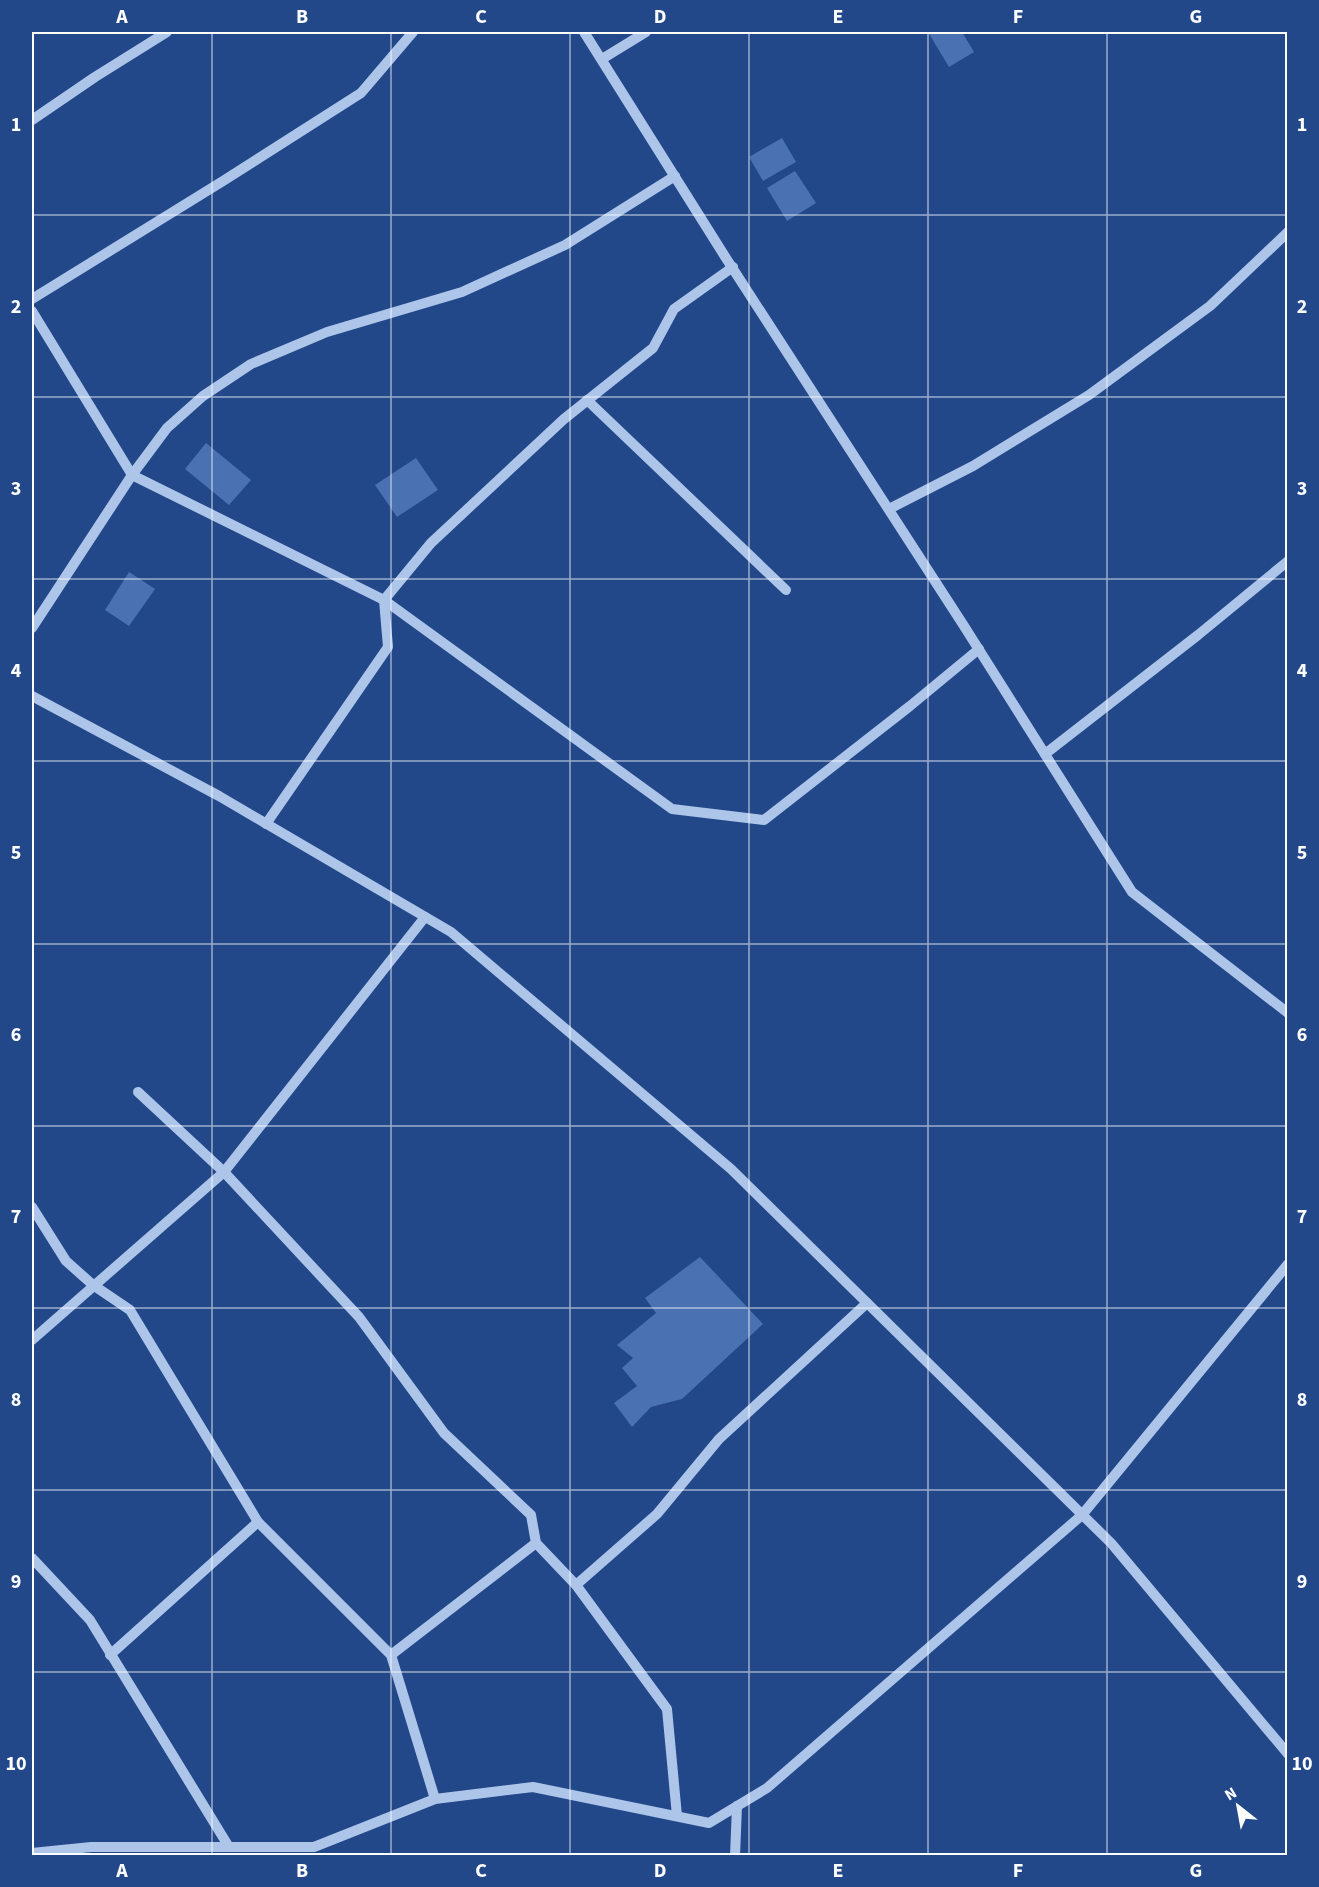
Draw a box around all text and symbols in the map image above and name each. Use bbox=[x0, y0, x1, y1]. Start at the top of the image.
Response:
text: A bbox=[115, 3, 128, 31]
text: B bbox=[296, 3, 308, 31]
text: C bbox=[475, 3, 487, 31]
text: D bbox=[654, 3, 666, 31]
text: E bbox=[833, 3, 843, 31]
text: F bbox=[1013, 3, 1023, 31]
text: G bbox=[1190, 3, 1202, 31]
text: 1 bbox=[11, 111, 21, 139]
text: 1 bbox=[1297, 111, 1307, 139]
text: 2 bbox=[11, 293, 21, 321]
text: 2 bbox=[1297, 293, 1307, 321]
text: 3 bbox=[11, 475, 21, 503]
text: 3 bbox=[1297, 475, 1307, 503]
text: 4 bbox=[11, 657, 22, 685]
text: 4 bbox=[1297, 657, 1308, 685]
text: 5 bbox=[11, 839, 21, 867]
text: 5 bbox=[1297, 839, 1307, 867]
text: 6 bbox=[11, 1021, 21, 1049]
text: 6 bbox=[1297, 1021, 1307, 1049]
text: 7 bbox=[11, 1203, 21, 1231]
text: 7 bbox=[1297, 1203, 1307, 1231]
text: 8 bbox=[11, 1386, 21, 1414]
text: 8 bbox=[1297, 1386, 1307, 1414]
text: 9 bbox=[11, 1568, 21, 1596]
text: 9 bbox=[1297, 1568, 1307, 1596]
text: 10 bbox=[5, 1750, 27, 1778]
text: 10 bbox=[1291, 1750, 1313, 1778]
north arrow bbox=[1208, 1776, 1268, 1836]
text: N bbox=[1221, 1782, 1241, 1806]
text: A bbox=[115, 1857, 128, 1885]
text: B bbox=[296, 1857, 308, 1885]
text: C bbox=[475, 1857, 487, 1885]
text: D bbox=[654, 1857, 666, 1885]
text: E bbox=[833, 1857, 843, 1885]
text: F bbox=[1013, 1857, 1023, 1885]
text: G bbox=[1190, 1857, 1202, 1885]

